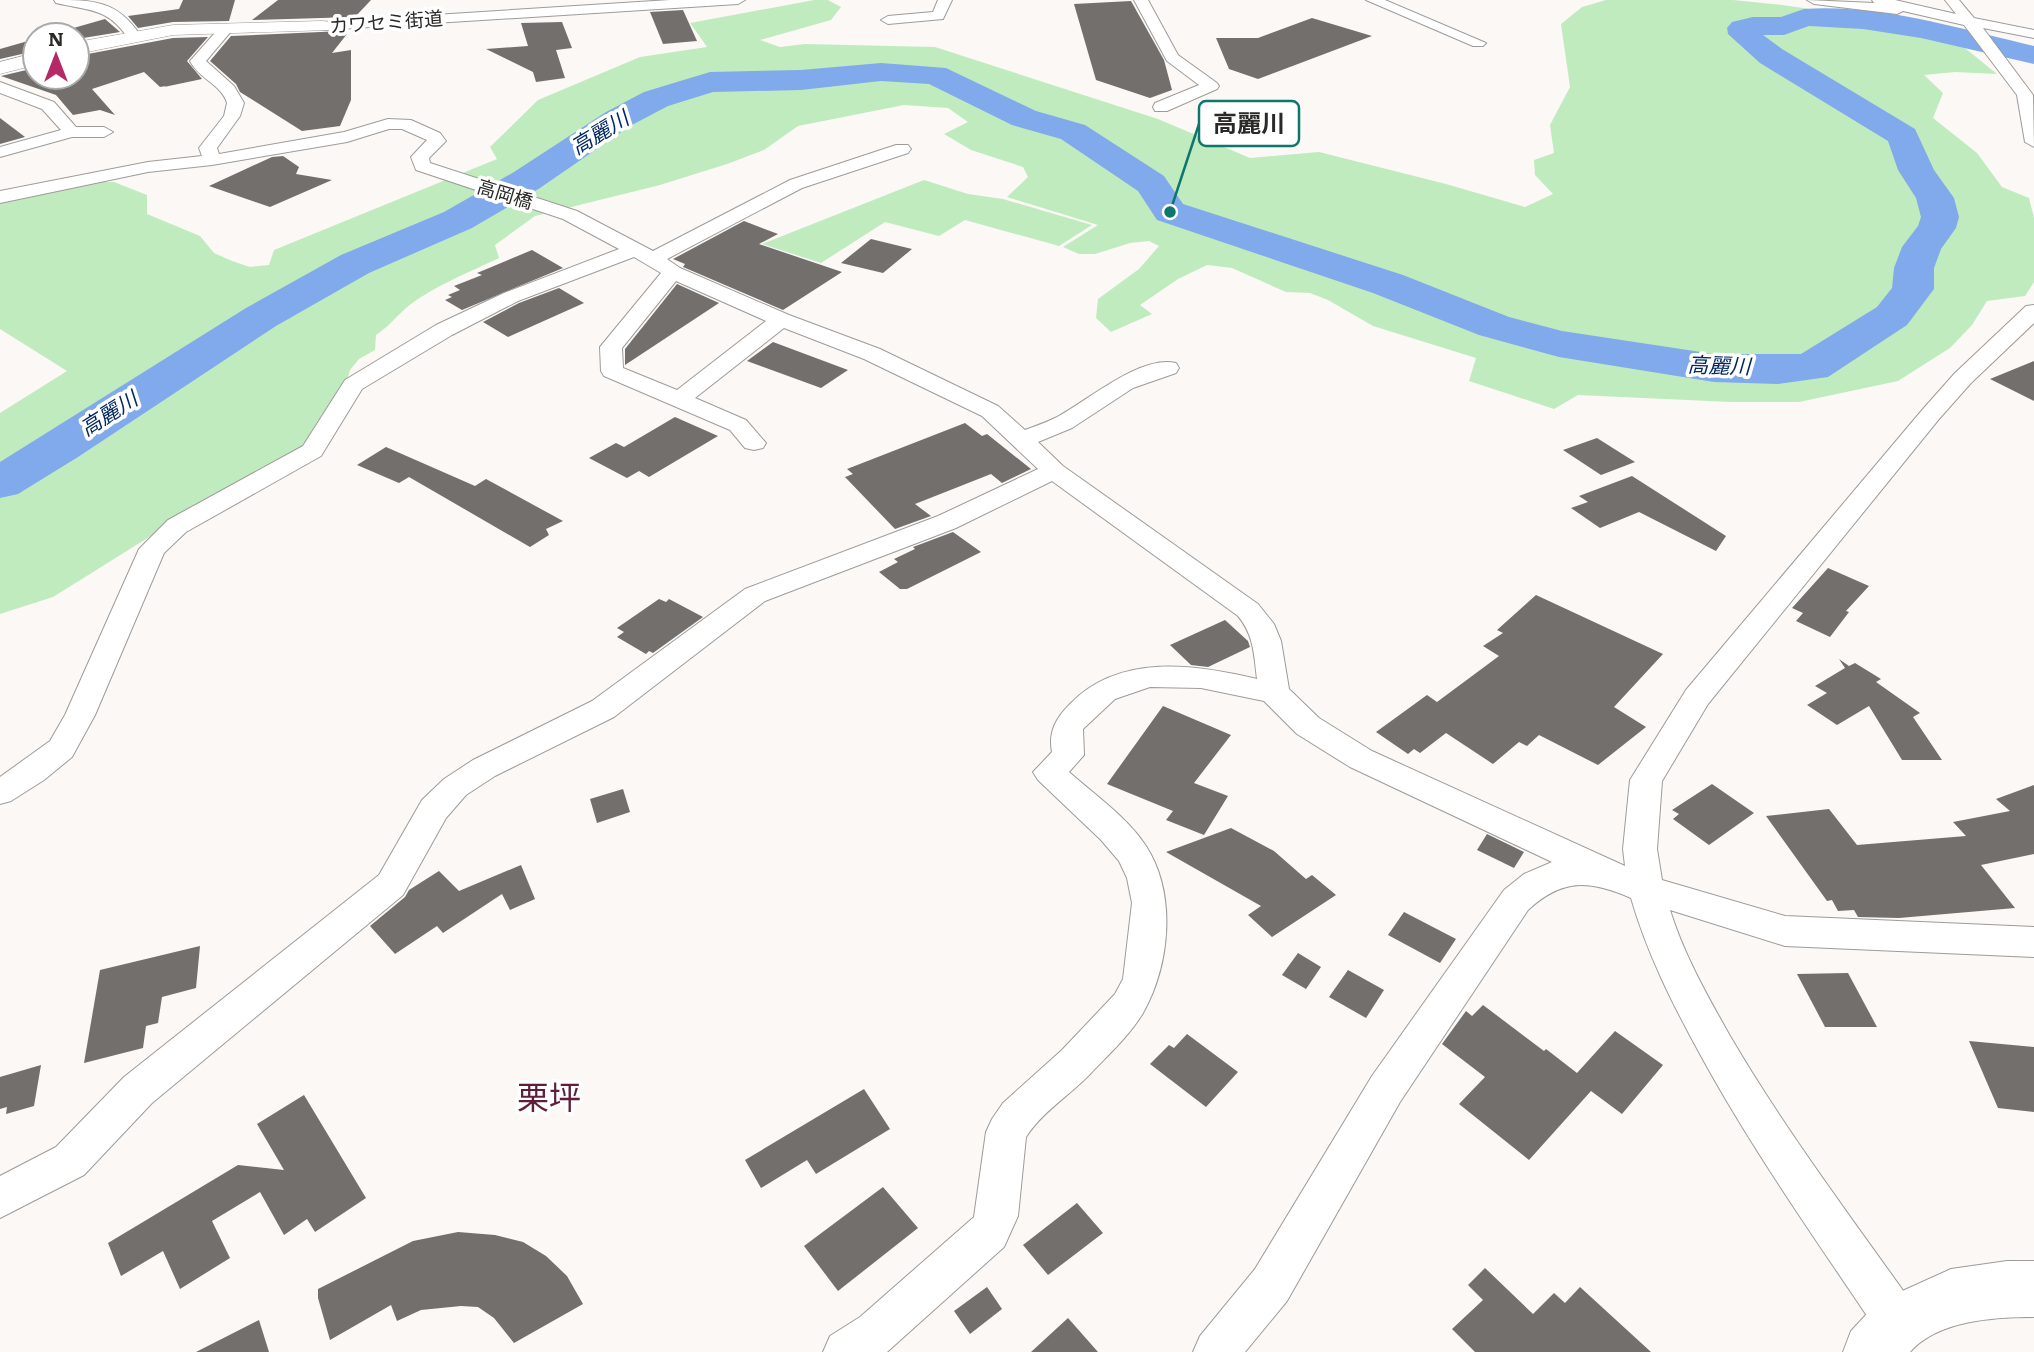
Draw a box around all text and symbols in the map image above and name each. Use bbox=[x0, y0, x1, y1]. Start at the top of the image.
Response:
street label: カワセミ街道 bbox=[328, 3, 444, 39]
north arrow bbox=[21, 21, 91, 91]
text: N bbox=[48, 24, 64, 52]
water label: 高麗川 bbox=[564, 100, 635, 160]
callout: 高麗川 bbox=[1199, 101, 1299, 146]
text: 高麗川 bbox=[1213, 104, 1285, 139]
street label: 高岡橋 bbox=[474, 171, 537, 215]
water label: 高麗川 bbox=[1687, 347, 1753, 380]
water label: 高麗川 bbox=[73, 381, 144, 442]
district label: 栗坪 bbox=[517, 1071, 581, 1119]

